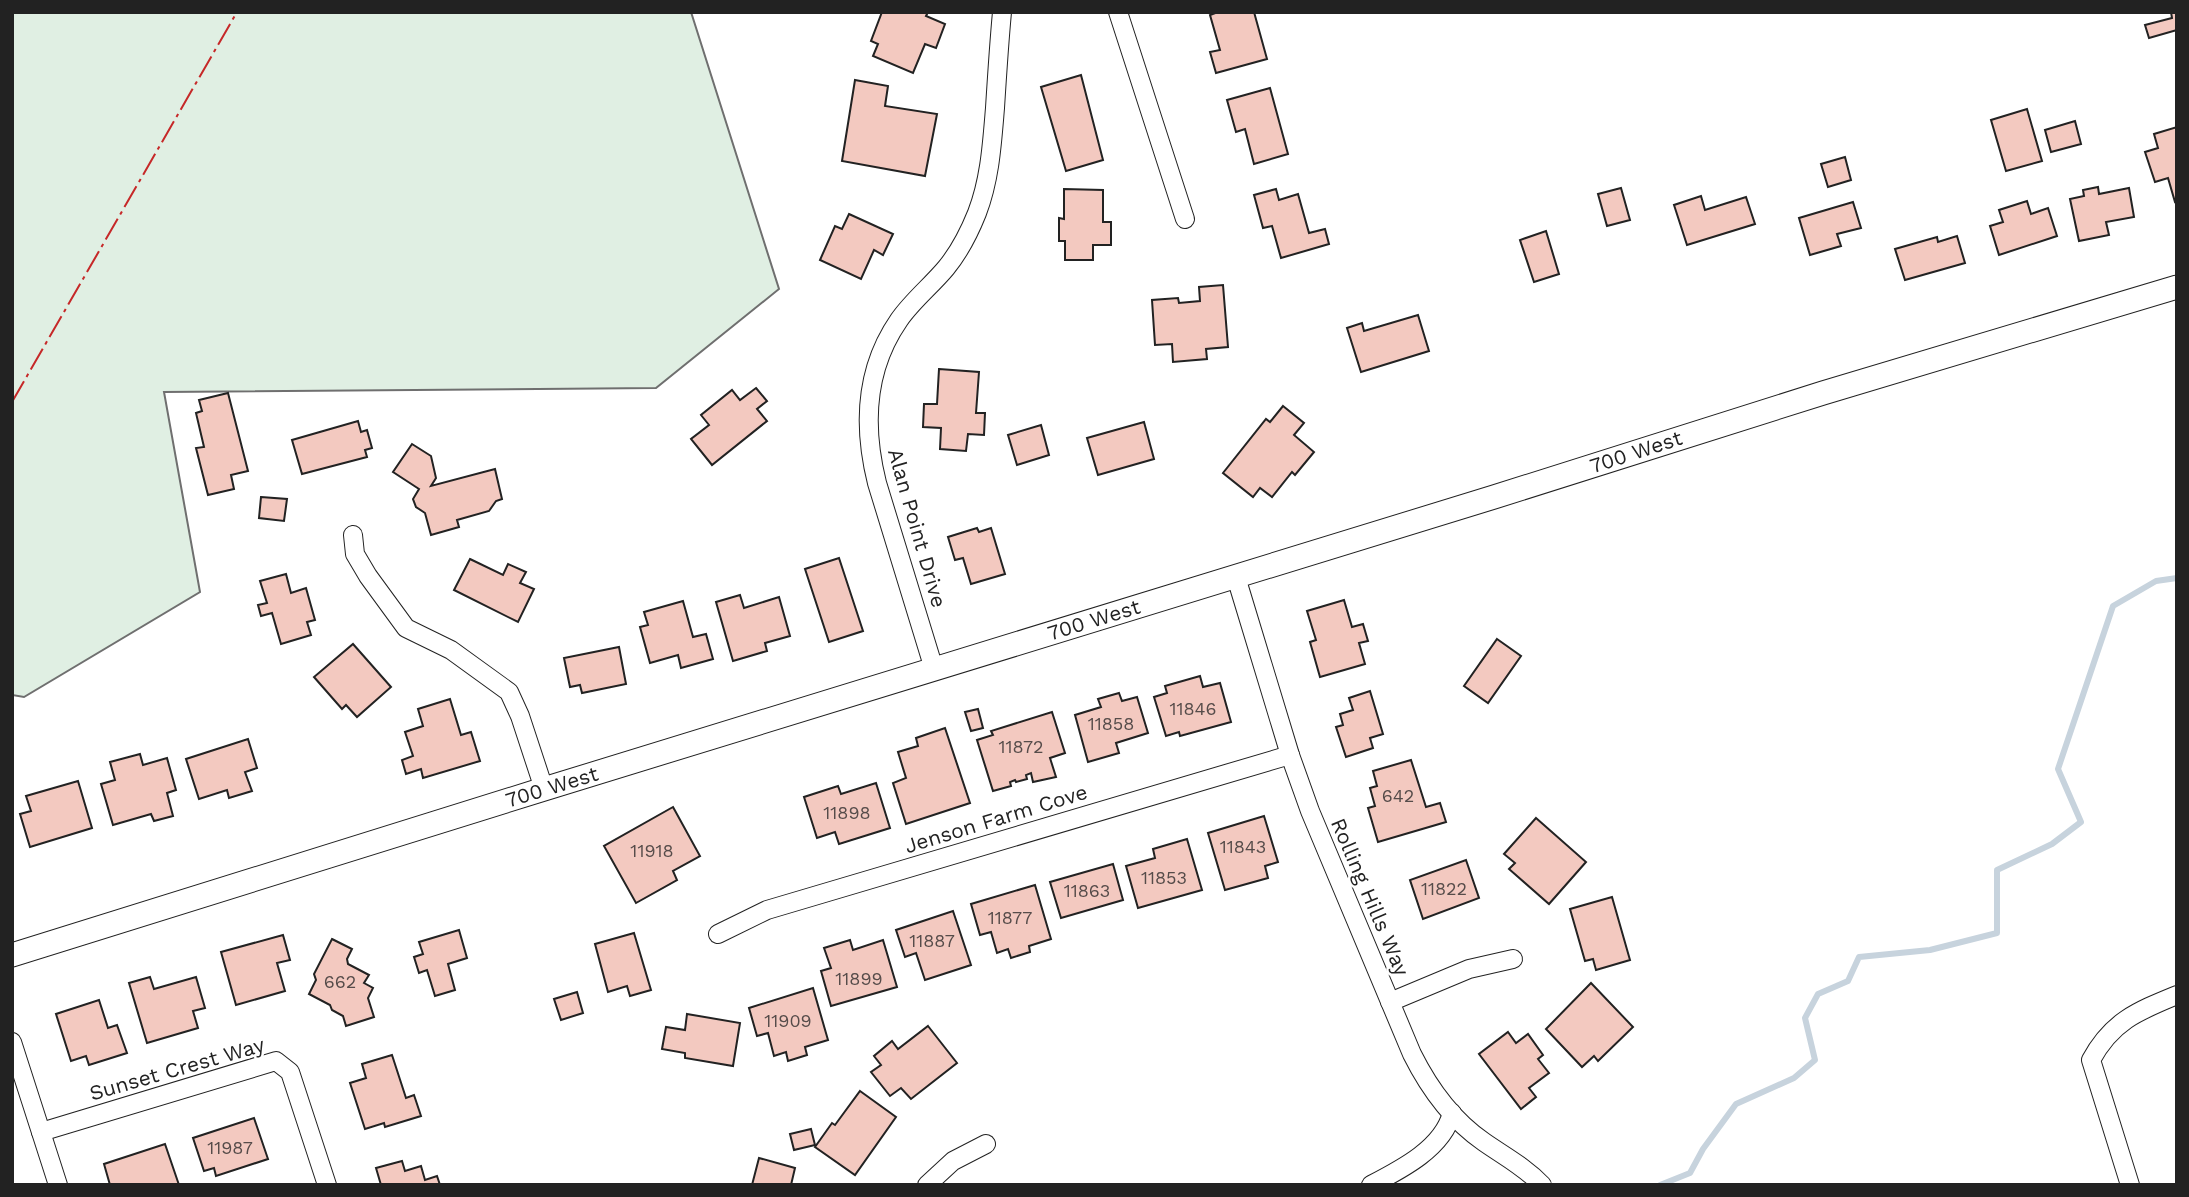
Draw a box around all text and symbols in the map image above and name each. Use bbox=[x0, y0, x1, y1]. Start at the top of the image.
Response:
street label: 700 West bbox=[1587, 425, 1685, 478]
street label: Alan Point Drive bbox=[883, 446, 952, 610]
street label: 700 West bbox=[1044, 594, 1143, 645]
house number: 11846 bbox=[1169, 698, 1217, 719]
house number: 11858 bbox=[1088, 713, 1134, 734]
house number: 11872 bbox=[999, 736, 1044, 757]
street label: 700 West bbox=[502, 761, 601, 812]
street label: Jenson Farm Cove bbox=[901, 779, 1090, 858]
house number: 642 bbox=[1382, 785, 1414, 806]
house number: 11898 bbox=[823, 802, 871, 823]
street label: Rolling Hills Way bbox=[1326, 814, 1415, 980]
house number: 11843 bbox=[1220, 836, 1266, 857]
house number: 11918 bbox=[630, 840, 674, 861]
house number: 11853 bbox=[1141, 867, 1187, 888]
house number: 11822 bbox=[1421, 878, 1467, 899]
house number: 11863 bbox=[1064, 880, 1110, 901]
house number: 11877 bbox=[988, 907, 1032, 928]
house number: 11887 bbox=[909, 930, 955, 951]
house number: 11899 bbox=[835, 968, 883, 989]
house number: 662 bbox=[324, 971, 356, 992]
house number: 11909 bbox=[764, 1010, 812, 1031]
street label: Sunset Crest Way bbox=[86, 1032, 267, 1105]
house number: 11987 bbox=[207, 1137, 253, 1158]

